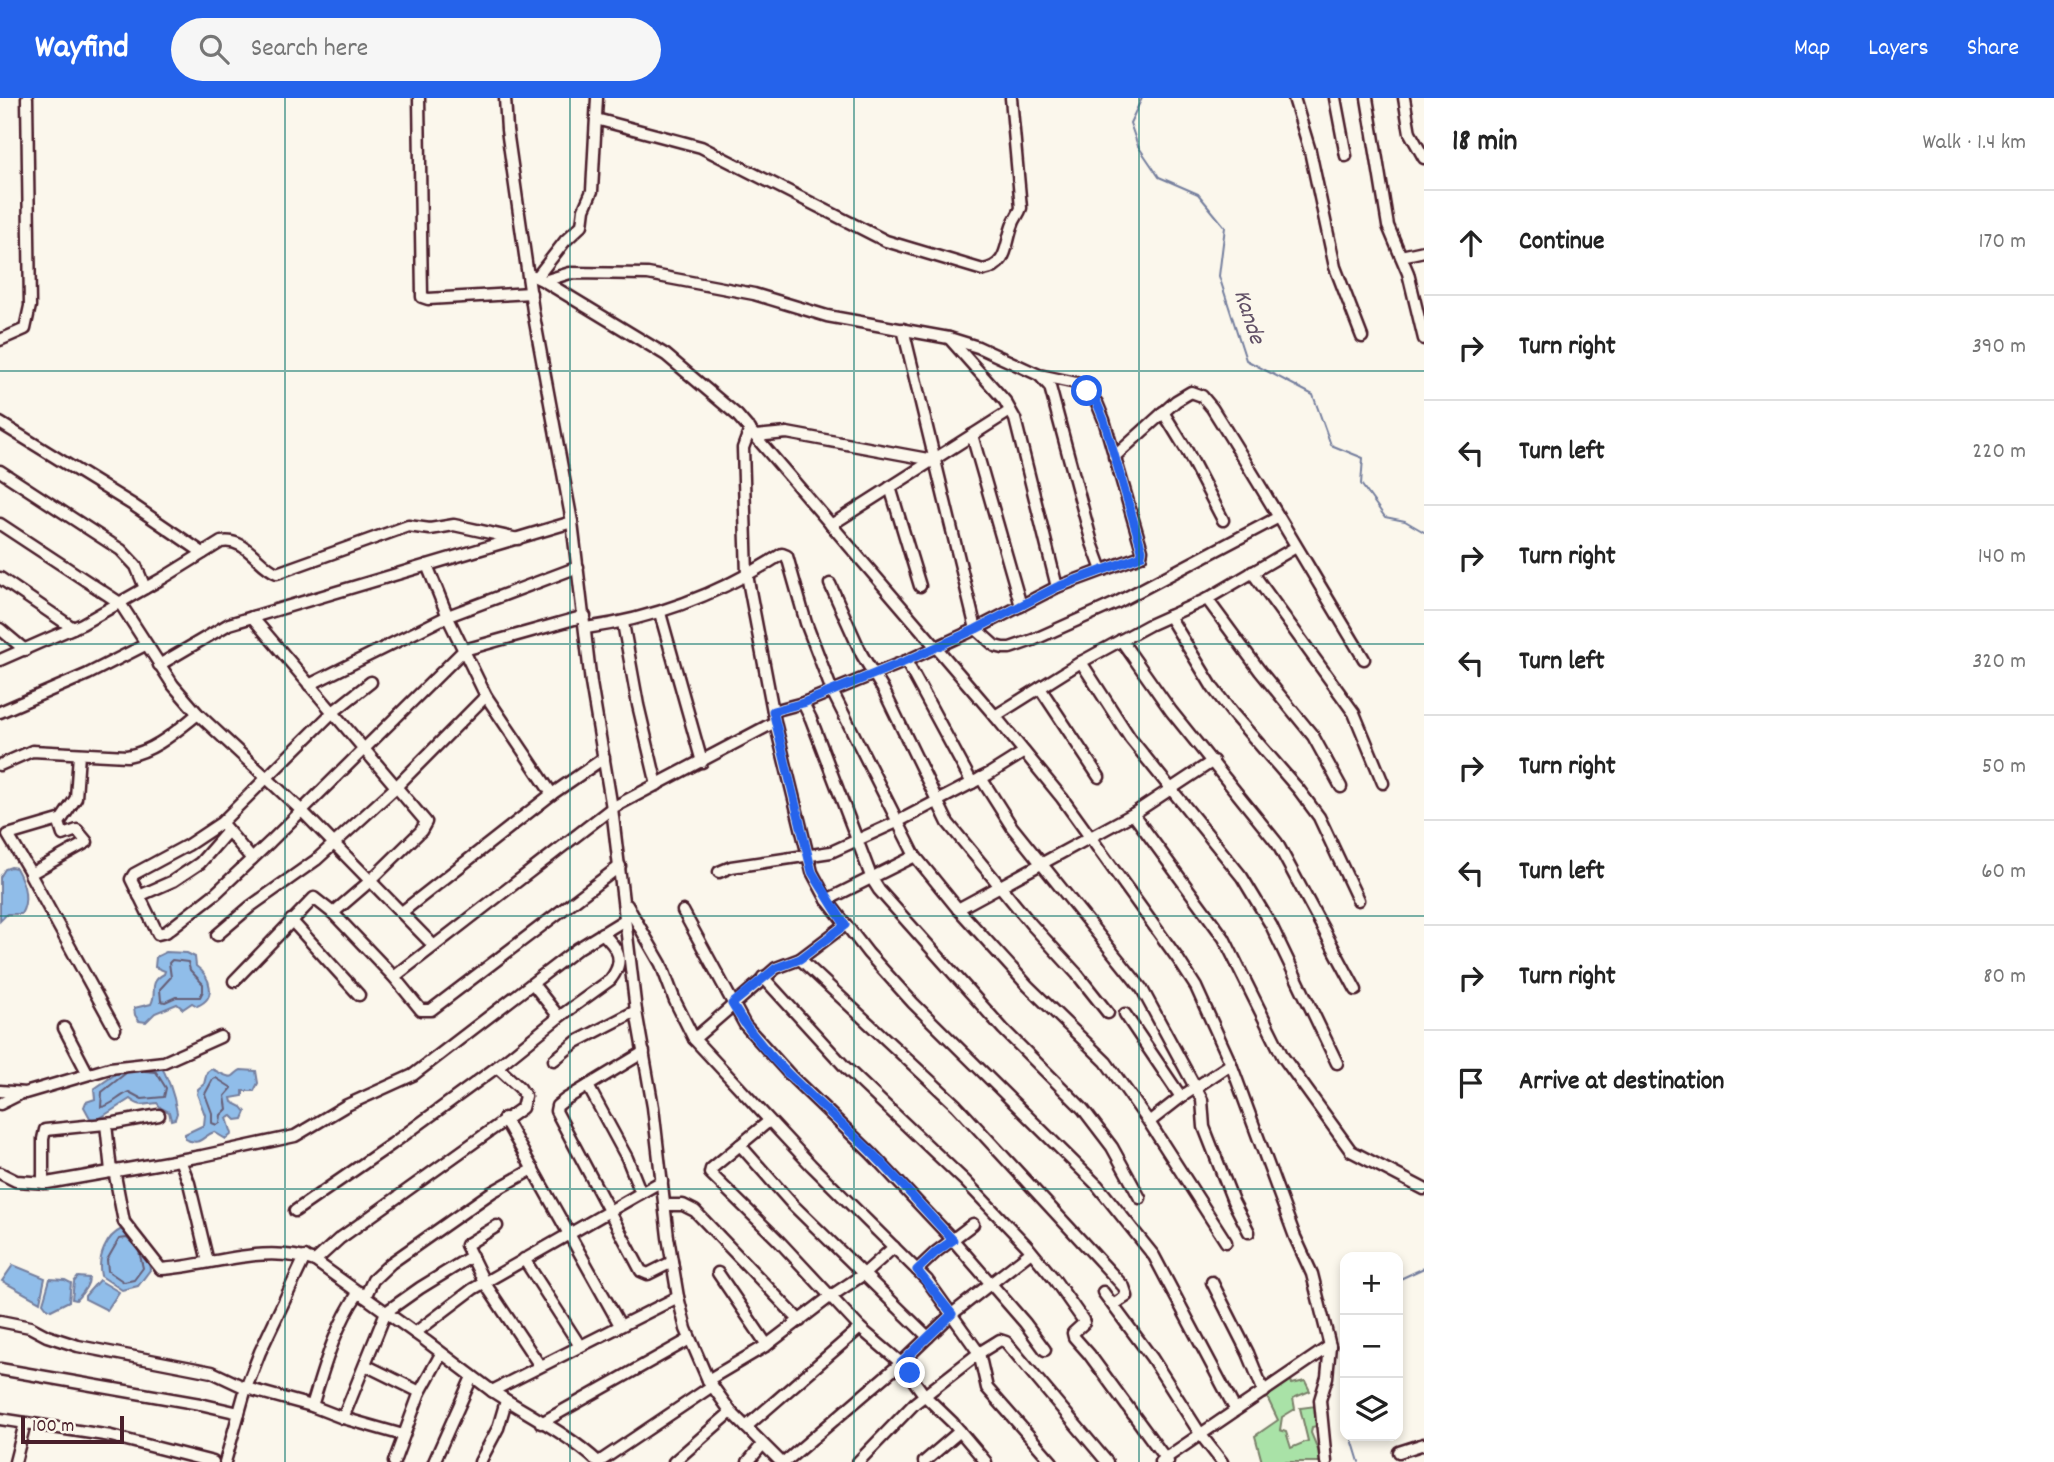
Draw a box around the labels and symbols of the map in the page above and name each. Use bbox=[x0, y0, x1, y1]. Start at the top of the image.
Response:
water label: Kande bbox=[1223, 285, 1273, 350]
route start bbox=[1071, 375, 1102, 406]
route end bbox=[894, 1357, 925, 1388]
scale bar bbox=[21, 1413, 124, 1445]

